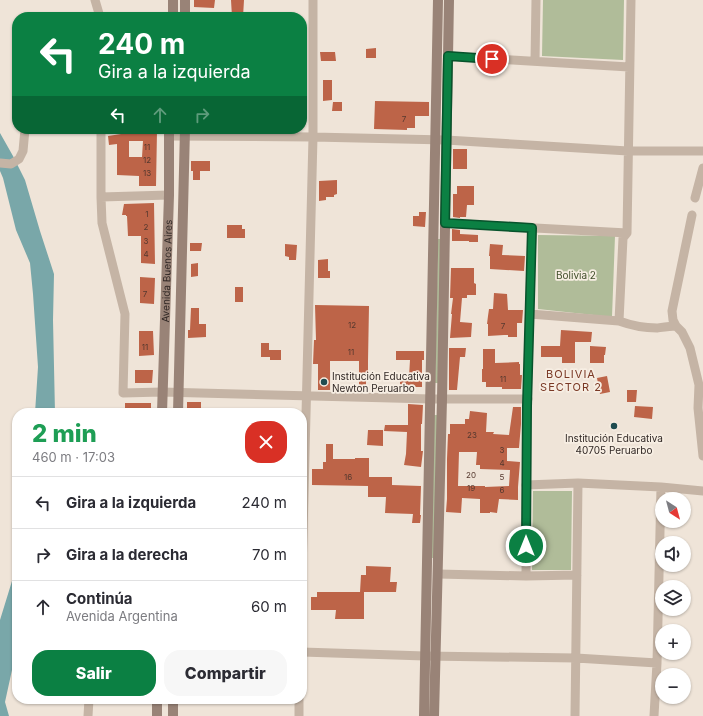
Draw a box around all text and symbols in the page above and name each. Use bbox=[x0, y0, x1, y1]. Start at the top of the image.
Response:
text: 240 m bbox=[98, 27, 185, 61]
icon: left bbox=[32, 28, 84, 80]
pin bbox=[475, 42, 509, 76]
icon: arrive bbox=[481, 48, 503, 70]
text: Gira a la izquierda bbox=[98, 61, 251, 82]
icon: left bbox=[107, 104, 129, 126]
icon: ahead bbox=[149, 104, 171, 126]
icon: right bbox=[191, 104, 213, 126]
house number: 7 bbox=[402, 114, 407, 124]
house number: 11 bbox=[144, 142, 150, 152]
house number: 12 bbox=[143, 155, 151, 165]
house number: 13 bbox=[143, 168, 151, 178]
house number: 1 bbox=[145, 209, 149, 219]
street label: Avenida Buenos Aires bbox=[159, 219, 174, 323]
house number: 2 bbox=[144, 222, 149, 232]
house number: 3 bbox=[144, 236, 149, 246]
house number: 4 bbox=[143, 249, 149, 259]
park label: Bolivia 2 bbox=[556, 269, 596, 281]
house number: 7 bbox=[143, 289, 148, 299]
house number: 12 bbox=[348, 320, 356, 330]
house number: 7 bbox=[501, 321, 506, 331]
house number: 11 bbox=[142, 342, 148, 352]
house number: 11 bbox=[348, 347, 354, 357]
district label: BOLIVIA SECTOR 2 bbox=[540, 367, 602, 394]
place label: Institución Educativa Newton Peruarbo bbox=[332, 370, 430, 394]
house number: 11 bbox=[500, 374, 506, 384]
marker: Institución Educativa Newton Peruarbo bbox=[319, 377, 329, 387]
text: 2 min bbox=[32, 419, 97, 448]
button: close bbox=[245, 421, 287, 463]
marker: Institución Educativa 40705 Peruarbo bbox=[609, 421, 619, 431]
house number: 23 bbox=[467, 430, 477, 440]
place label: Institución Educativa 40705 Peruarbo bbox=[565, 432, 663, 456]
house number: 3 bbox=[500, 445, 505, 455]
text: 460 m · 17:03 bbox=[32, 449, 115, 465]
house number: 4 bbox=[499, 458, 505, 468]
house number: 20 bbox=[466, 470, 476, 480]
house number: 16 bbox=[344, 472, 352, 482]
house number: 5 bbox=[500, 472, 505, 482]
house number: 19 bbox=[467, 483, 475, 493]
house number: 6 bbox=[500, 485, 505, 495]
icon: left bbox=[32, 492, 54, 514]
north arrow bbox=[655, 492, 691, 528]
map controls bbox=[655, 492, 691, 704]
text: Gira a la izquierda bbox=[66, 493, 196, 512]
text: 240 m bbox=[242, 493, 287, 512]
position arrow bbox=[505, 525, 547, 567]
button: sound bbox=[655, 536, 691, 572]
icon: right bbox=[32, 544, 54, 566]
text: Gira a la derecha bbox=[66, 545, 188, 564]
text: 70 m bbox=[252, 545, 287, 564]
button: layers bbox=[655, 580, 691, 616]
text: Continúa bbox=[66, 589, 133, 608]
icon: ahead bbox=[32, 596, 54, 618]
text: 60 m bbox=[251, 597, 287, 616]
text: Avenida Argentina bbox=[66, 608, 178, 624]
button: + bbox=[655, 624, 691, 660]
button: Salir bbox=[32, 650, 156, 696]
button: Compartir bbox=[164, 650, 287, 696]
button: − bbox=[655, 668, 691, 704]

